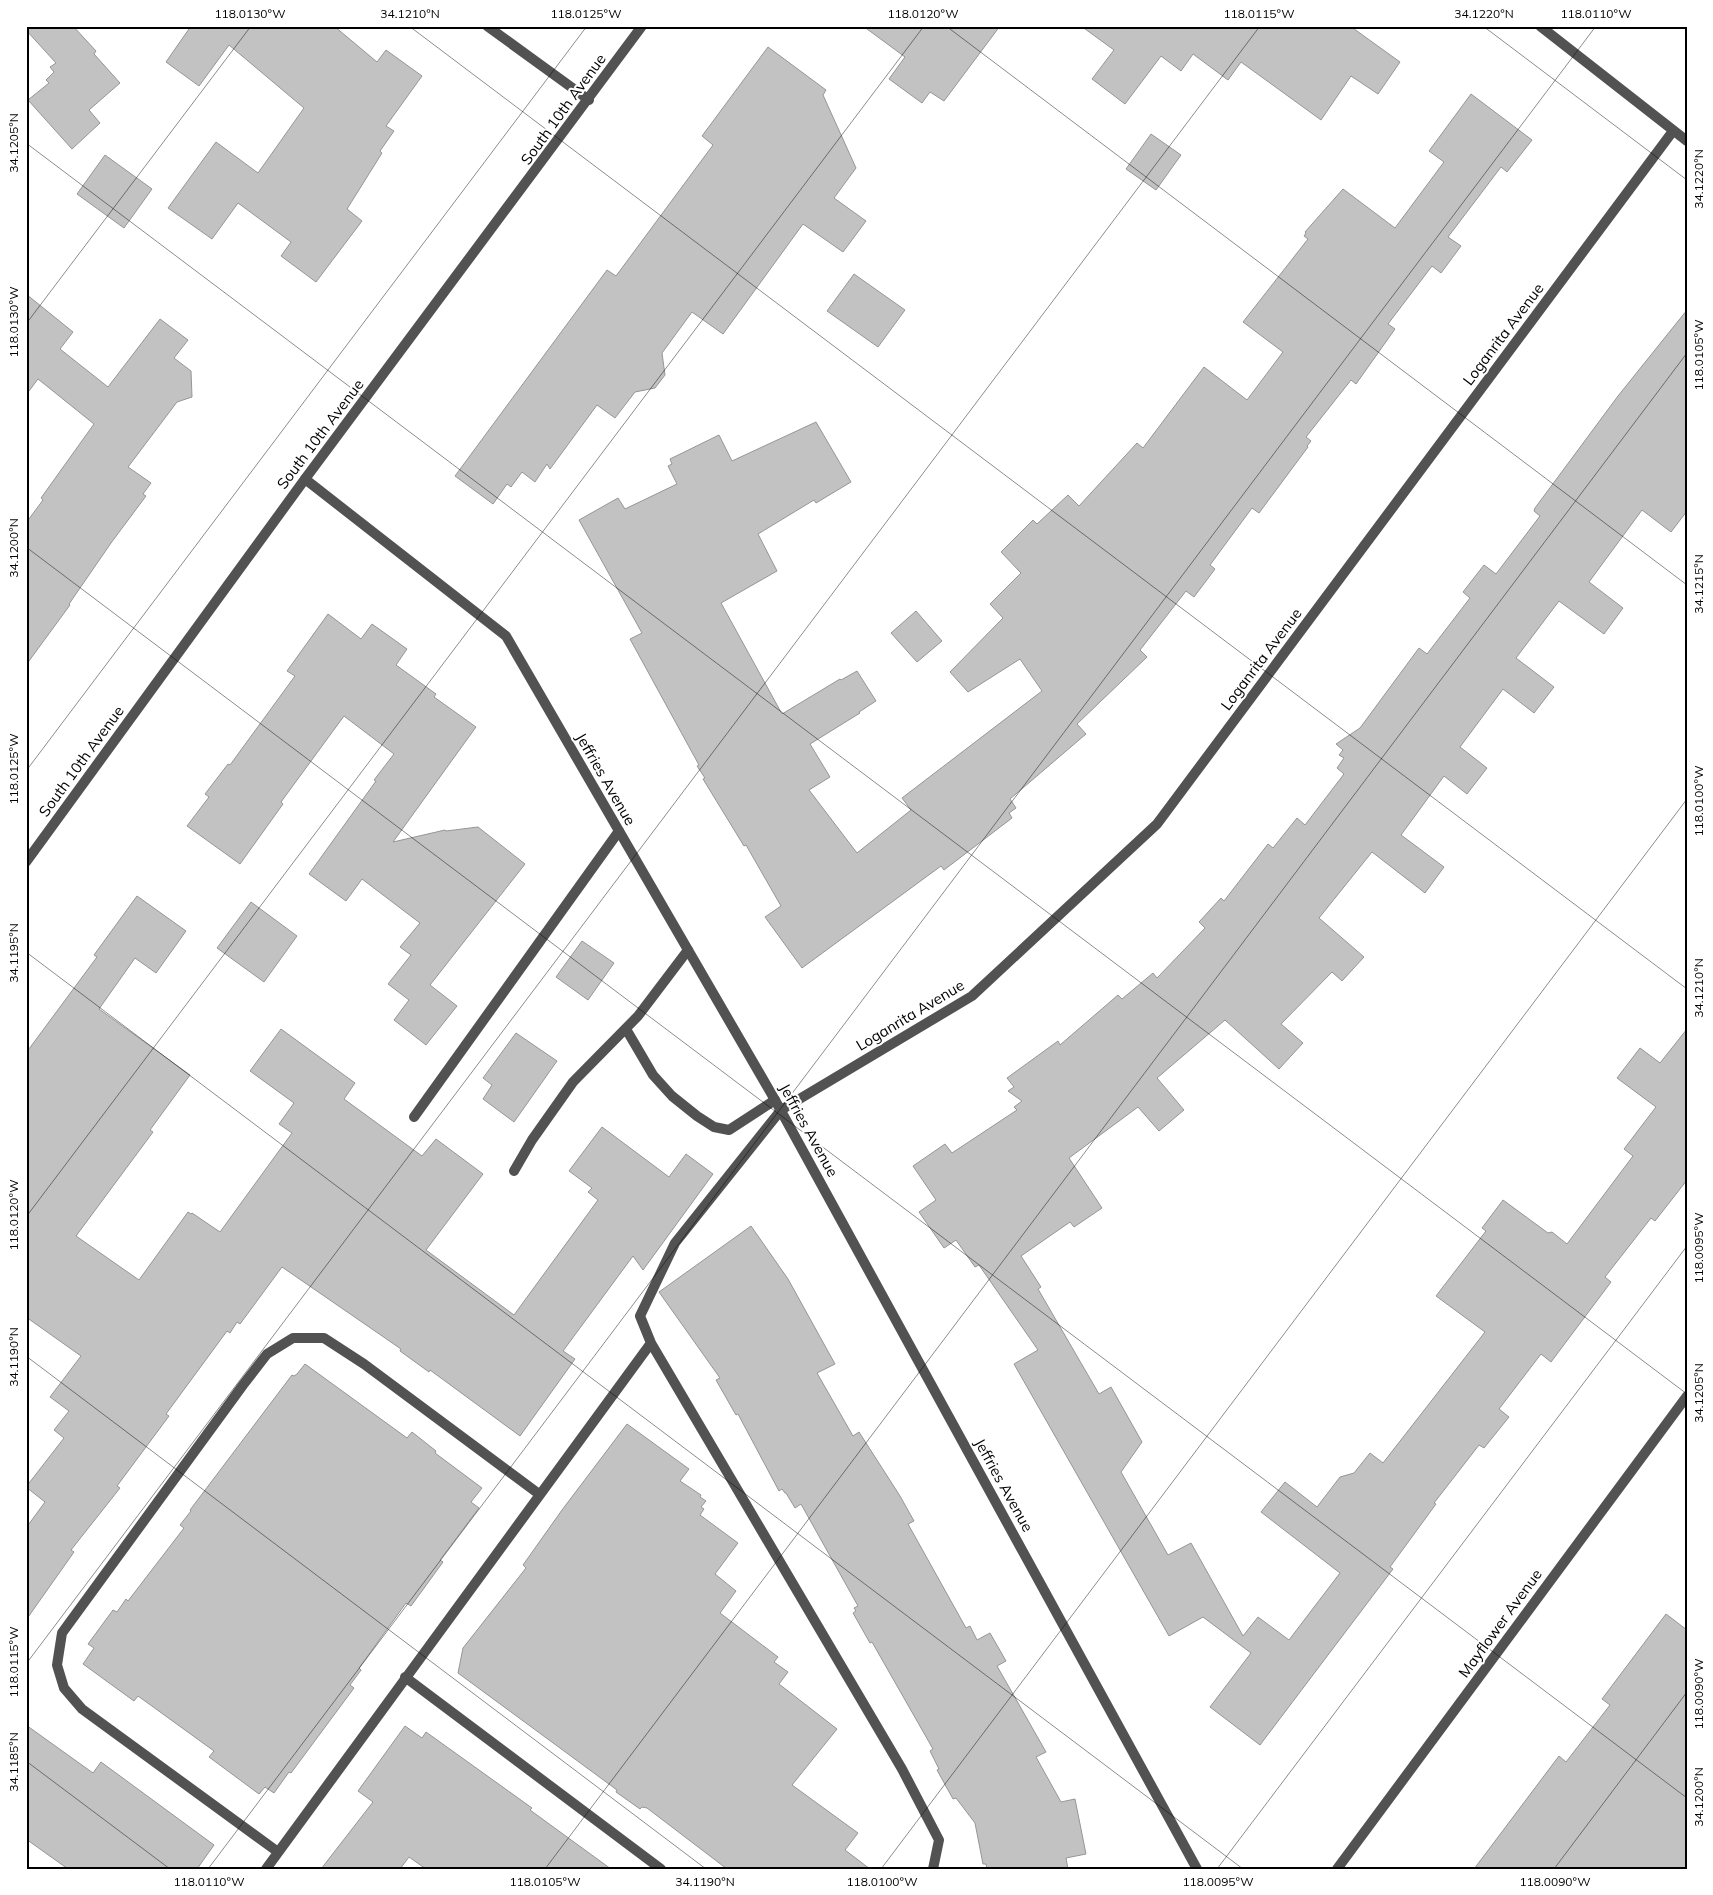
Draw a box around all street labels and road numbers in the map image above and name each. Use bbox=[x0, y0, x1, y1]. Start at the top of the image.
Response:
street label: South 10th Avenue bbox=[516, 50, 610, 168]
street label: Loganrita Avenue bbox=[1458, 279, 1548, 389]
street label: South 10th Avenue bbox=[272, 375, 368, 493]
street label: Loganrita Avenue bbox=[1216, 604, 1306, 714]
street label: South 10th Avenue bbox=[34, 702, 128, 820]
street label: Jeffries Avenue bbox=[572, 729, 640, 829]
street label: Loganrita Avenue bbox=[852, 975, 968, 1055]
street label: Jeffries Avenue bbox=[776, 1080, 842, 1180]
street label: Jeffries Avenue bbox=[971, 1435, 1037, 1535]
street label: Mayflower Avenue bbox=[1454, 1565, 1546, 1681]

